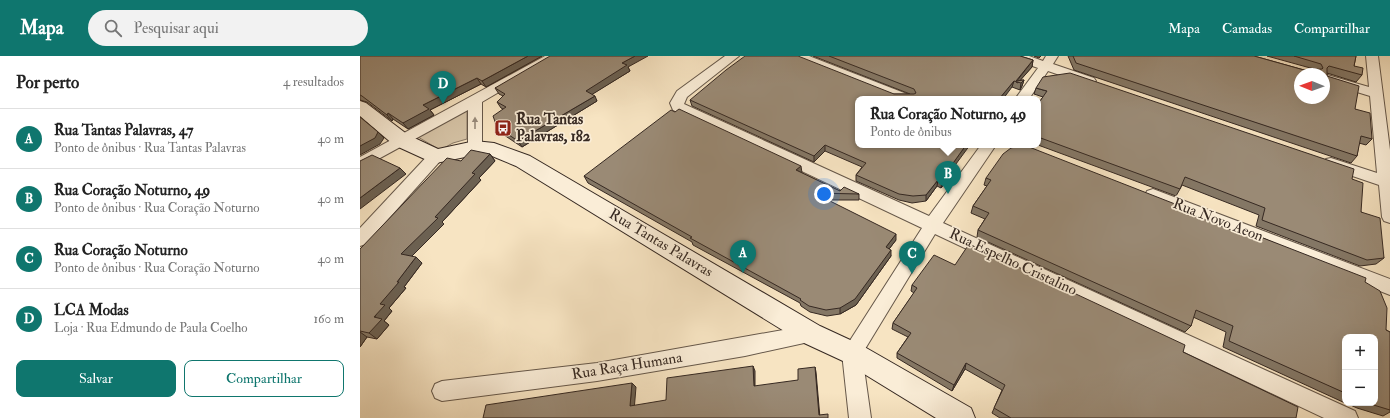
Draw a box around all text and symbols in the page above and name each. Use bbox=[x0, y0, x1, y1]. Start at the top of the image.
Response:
search box bbox=[88, 10, 368, 46]
text: Mapa bbox=[20, 16, 64, 40]
icon: search bbox=[102, 17, 124, 39]
text: Pesquisar aqui bbox=[134, 19, 219, 38]
text: Mapa bbox=[1168, 20, 1200, 37]
text: Camadas bbox=[1222, 20, 1272, 37]
text: Compartilhar bbox=[1294, 20, 1370, 37]
north arrow bbox=[1294, 68, 1330, 104]
pin: D bbox=[430, 71, 456, 104]
text: Por perto bbox=[16, 72, 79, 93]
text: 4 resultados bbox=[283, 74, 344, 90]
popup bbox=[855, 96, 1041, 148]
text: Rua Coração Noturno, 49 bbox=[870, 105, 1026, 124]
place label: Rua Tantas Palavras, 182 bbox=[516, 110, 591, 146]
one-way arrow bbox=[472, 116, 478, 129]
bus stop icon: Rua Tantas Palavras, 182 bbox=[493, 118, 513, 138]
text: Rua Tantas Palavras, 47 bbox=[54, 121, 193, 140]
text: Ponto de ônibus bbox=[870, 124, 952, 140]
text: A bbox=[25, 131, 33, 147]
text: 40 m bbox=[318, 131, 344, 147]
text: Ponto de ônibus · Rua Tantas Palavras bbox=[54, 140, 246, 156]
pin: B bbox=[935, 161, 961, 194]
text: Rua Coração Noturno, 49 bbox=[54, 181, 210, 200]
your location bbox=[814, 184, 834, 204]
text: B bbox=[25, 191, 33, 207]
text: 40 m bbox=[318, 191, 344, 207]
street label: Rua Novo Aeon bbox=[1170, 194, 1266, 246]
text: Ponto de ônibus · Rua Coração Noturno bbox=[54, 200, 260, 216]
street label: Rua Tantas Palavras bbox=[606, 204, 716, 282]
street label: Rua Espelho Cristalino bbox=[946, 224, 1080, 301]
pin: A bbox=[730, 240, 756, 273]
text: Rua Coração Noturno bbox=[54, 241, 188, 260]
pin: C bbox=[899, 241, 925, 274]
text: C bbox=[24, 251, 34, 267]
text: 40 m bbox=[318, 251, 344, 267]
text: Ponto de ônibus · Rua Coração Noturno bbox=[54, 260, 260, 276]
text: LCA Modas bbox=[54, 301, 129, 320]
text: D bbox=[24, 311, 34, 327]
text: 160 m bbox=[313, 311, 344, 327]
text: Loja · Rua Edmundo de Paula Coelho bbox=[54, 320, 248, 336]
map controls bbox=[1342, 334, 1378, 406]
button: + bbox=[1342, 334, 1378, 370]
street label: Rua Raça Humana bbox=[570, 348, 684, 384]
button: Salvar bbox=[16, 360, 176, 397]
button: Compartilhar bbox=[184, 360, 344, 397]
button: − bbox=[1342, 370, 1378, 406]

